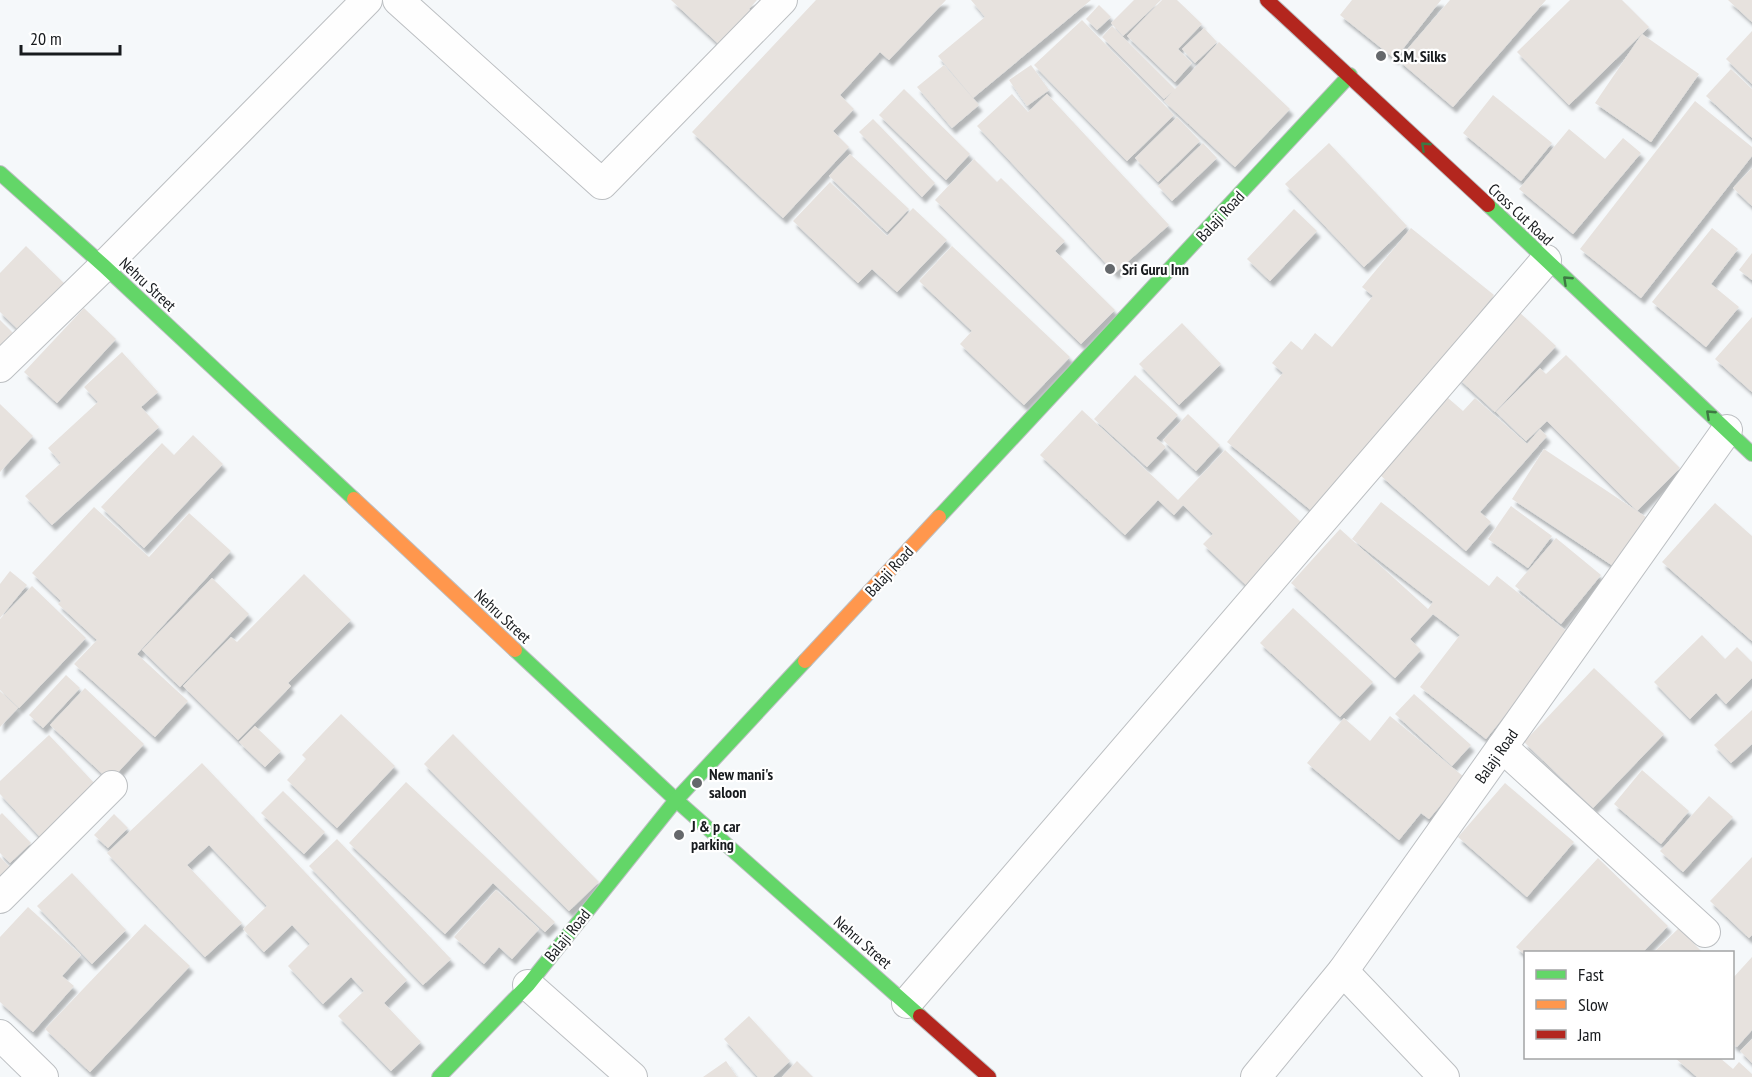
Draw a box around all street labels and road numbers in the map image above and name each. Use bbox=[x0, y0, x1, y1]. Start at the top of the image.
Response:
street label: Cross Cut Road bbox=[1484, 179, 1558, 249]
street label: Balaji Road bbox=[1192, 187, 1248, 245]
street label: Nehru Street bbox=[116, 253, 181, 316]
street label: Balaji Road bbox=[861, 542, 917, 600]
street label: Nehru Street bbox=[471, 585, 536, 648]
street label: Balaji Road bbox=[1470, 725, 1522, 787]
street label: Balaji Road bbox=[540, 905, 594, 965]
street label: Nehru Street bbox=[830, 911, 896, 973]

